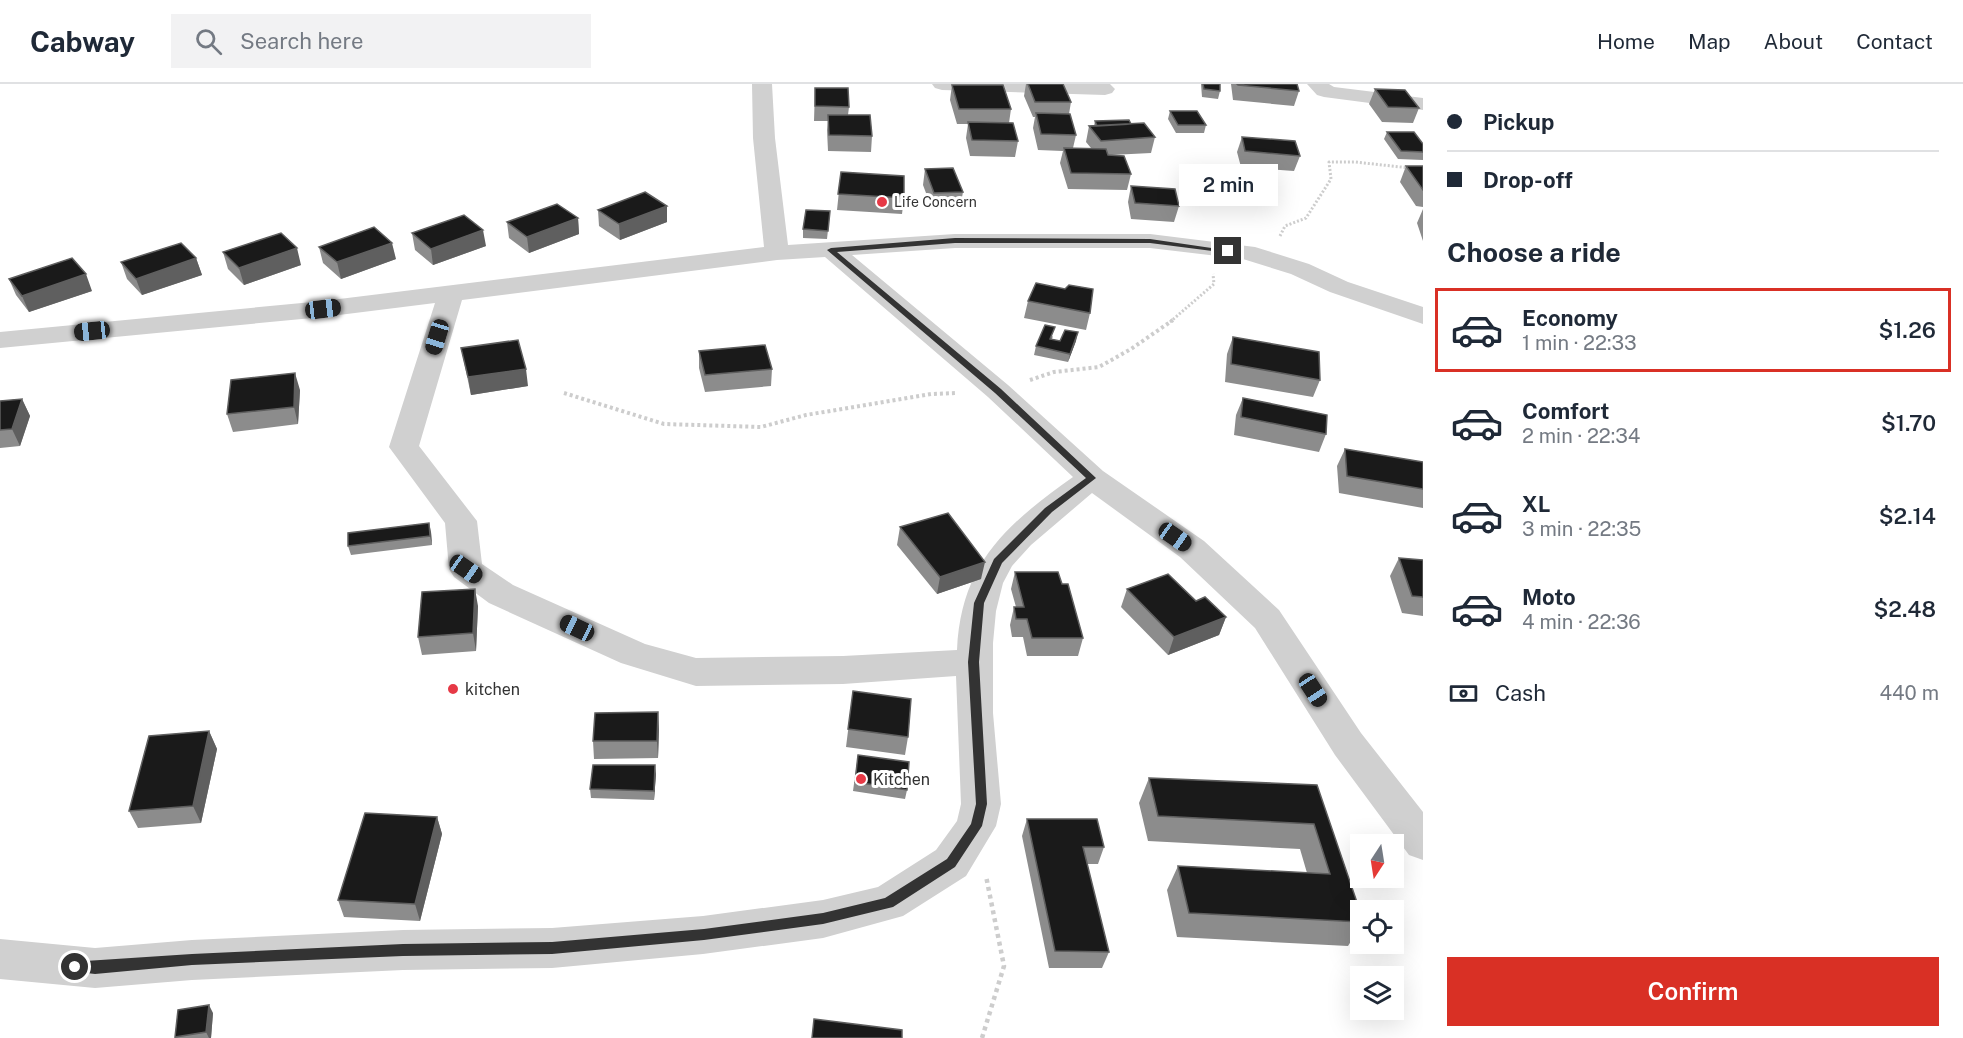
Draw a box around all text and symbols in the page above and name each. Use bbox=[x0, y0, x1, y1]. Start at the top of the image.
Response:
search box bbox=[171, 14, 591, 68]
text: Cabway bbox=[30, 25, 135, 58]
icon: search bbox=[192, 25, 225, 58]
text: Search here bbox=[240, 28, 363, 54]
text: Home bbox=[1597, 29, 1655, 54]
text: Map bbox=[1688, 29, 1731, 54]
text: About bbox=[1764, 29, 1823, 54]
text: Contact bbox=[1856, 29, 1933, 54]
text: Pickup bbox=[1483, 109, 1554, 135]
callout: 2 min bbox=[1178, 164, 1278, 206]
text: Drop-off bbox=[1483, 167, 1573, 193]
text: 2 min bbox=[1203, 173, 1254, 197]
place label: Life Concern bbox=[894, 194, 977, 210]
marker: Life Concern bbox=[875, 195, 889, 209]
text: Choose a ride bbox=[1447, 236, 1621, 268]
route end bbox=[1214, 237, 1241, 264]
car bbox=[304, 298, 342, 320]
icon: car bbox=[1450, 303, 1504, 357]
text: Economy bbox=[1522, 305, 1618, 331]
car bbox=[423, 317, 451, 357]
text: $1.26 bbox=[1878, 317, 1936, 343]
car bbox=[73, 320, 111, 342]
text: 1 min · 22:33 bbox=[1522, 331, 1637, 355]
icon: car bbox=[1450, 396, 1504, 450]
text: Comfort bbox=[1522, 398, 1609, 424]
text: $1.70 bbox=[1881, 410, 1936, 436]
text: 2 min · 22:34 bbox=[1522, 424, 1640, 448]
icon: car bbox=[1450, 489, 1504, 543]
text: XL bbox=[1522, 491, 1550, 517]
text: $2.14 bbox=[1879, 503, 1936, 529]
text: 3 min · 22:35 bbox=[1522, 517, 1641, 541]
car bbox=[1155, 519, 1195, 555]
car bbox=[446, 551, 486, 587]
icon: car bbox=[1450, 582, 1504, 636]
text: Moto bbox=[1522, 584, 1576, 610]
text: $2.48 bbox=[1874, 596, 1936, 622]
text: 4 min · 22:36 bbox=[1522, 610, 1641, 634]
car bbox=[557, 612, 597, 644]
car bbox=[1296, 670, 1330, 710]
icon: cash bbox=[1447, 677, 1480, 710]
place label: kitchen bbox=[465, 680, 520, 699]
text: Cash bbox=[1495, 680, 1546, 706]
text: 440 m bbox=[1879, 681, 1939, 705]
marker: kitchen bbox=[446, 682, 460, 696]
place label: Kitchen bbox=[873, 770, 930, 789]
marker: Kitchen bbox=[854, 772, 868, 786]
north arrow bbox=[1350, 834, 1404, 888]
map controls bbox=[1350, 834, 1404, 1020]
button: locate bbox=[1350, 900, 1404, 954]
route start bbox=[61, 953, 88, 980]
button: Confirm bbox=[1447, 957, 1939, 1026]
button: layers bbox=[1350, 966, 1404, 1020]

